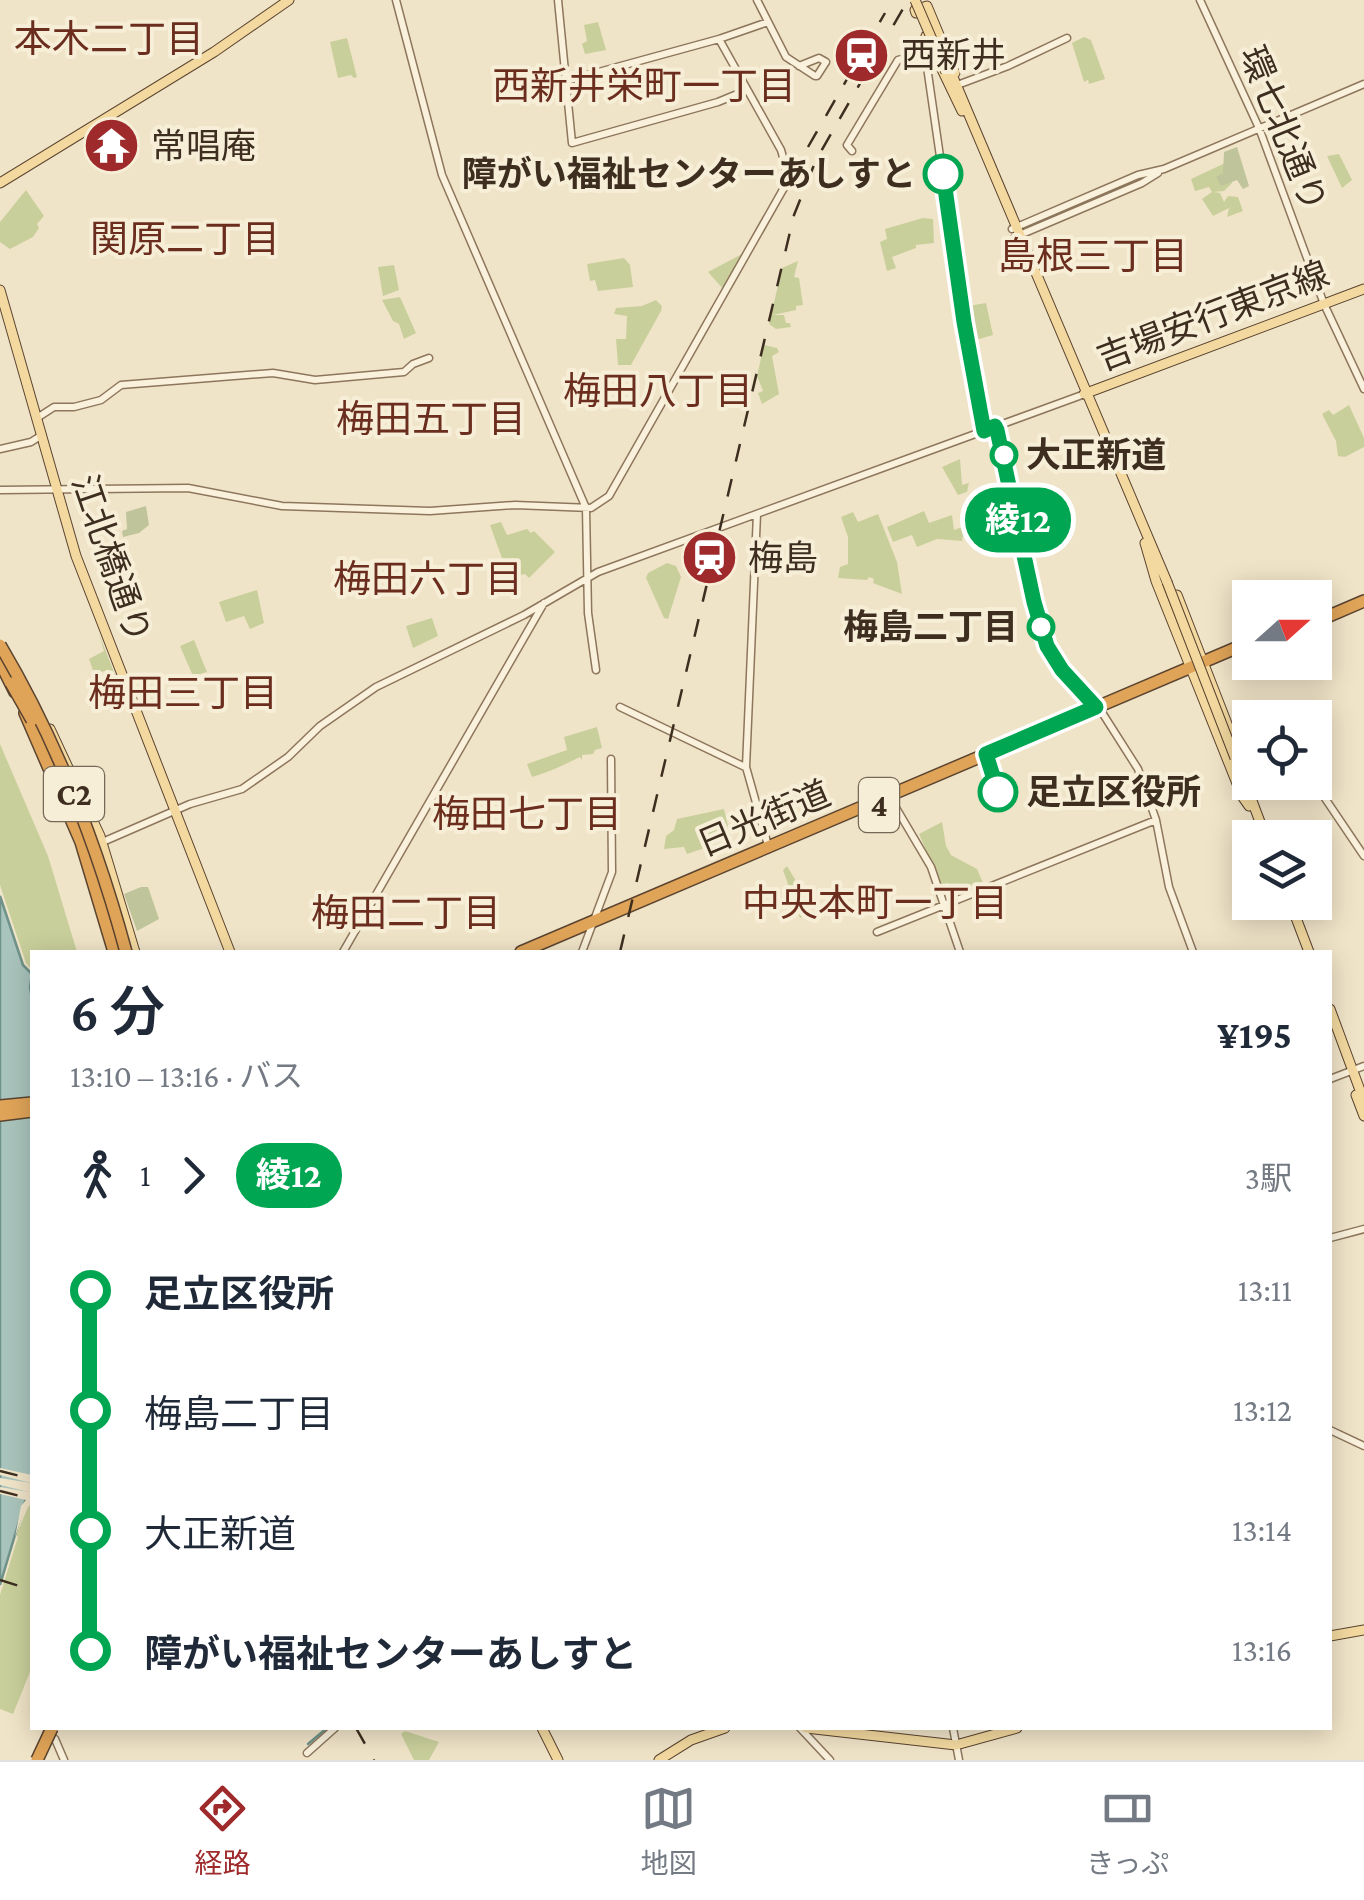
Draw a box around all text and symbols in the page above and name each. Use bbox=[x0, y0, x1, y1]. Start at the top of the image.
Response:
district label: 本木二丁目 bbox=[14, 18, 204, 60]
station icon: 西新井 bbox=[832, 25, 892, 85]
place label: 西新井 bbox=[901, 36, 1006, 75]
street label: 環七北通り bbox=[1232, 41, 1334, 217]
district label: 西新井栄町一丁目 bbox=[492, 65, 796, 107]
temple icon: 常唱庵 bbox=[82, 116, 142, 176]
place label: 常唱庵 bbox=[151, 127, 256, 166]
place label: 障がい福祉センターあしすと bbox=[462, 155, 916, 194]
marker: 障がい福祉センターあしすと bbox=[924, 155, 962, 193]
district label: 関原二丁目 bbox=[90, 218, 280, 260]
district label: 島根三丁目 bbox=[998, 235, 1188, 277]
street label: 吉場安行東京線 bbox=[1092, 254, 1334, 378]
district label: 梅田八丁目 bbox=[563, 370, 753, 412]
district label: 梅田五丁目 bbox=[336, 398, 526, 440]
place label: 大正新道 bbox=[1026, 436, 1166, 475]
marker: 大正新道 bbox=[991, 442, 1017, 468]
street label: 江北橋通り bbox=[64, 470, 158, 648]
line badge: 綾12 bbox=[960, 488, 1076, 552]
text: 綾12 bbox=[985, 501, 1051, 540]
station icon: 梅島 bbox=[679, 528, 739, 588]
place label: 梅島 bbox=[748, 539, 818, 578]
district label: 梅田六丁目 bbox=[333, 558, 523, 600]
north arrow bbox=[1232, 580, 1332, 680]
map controls bbox=[1232, 580, 1332, 920]
place label: 梅島二丁目 bbox=[843, 608, 1018, 647]
marker: 梅島二丁目 bbox=[1028, 614, 1054, 640]
district label: 梅田三丁目 bbox=[88, 672, 278, 714]
button: locate bbox=[1232, 700, 1332, 800]
road number: C2 bbox=[44, 767, 104, 821]
marker: 足立区役所 bbox=[979, 773, 1017, 811]
place label: 足立区役所 bbox=[1026, 773, 1201, 812]
street label: 日光街道 bbox=[692, 774, 836, 864]
road number: 4 bbox=[859, 778, 899, 832]
district label: 梅田七丁目 bbox=[432, 793, 622, 835]
button: layers bbox=[1232, 820, 1332, 920]
district label: 中央本町一丁目 bbox=[742, 882, 1008, 924]
district label: 梅田二丁目 bbox=[311, 892, 501, 934]
text: 6 分 bbox=[70, 982, 165, 1043]
text: ¥195 bbox=[1217, 1014, 1292, 1056]
text: 13:10 – 13:16 · バス bbox=[70, 1058, 303, 1094]
icon: walk bbox=[70, 1148, 125, 1203]
icon: forward bbox=[166, 1148, 221, 1203]
text: 綾12 bbox=[256, 1156, 322, 1195]
text: 1 bbox=[140, 1157, 151, 1193]
text: 3駅 bbox=[1245, 1160, 1292, 1196]
text: 13:11 bbox=[1238, 1272, 1292, 1308]
text: 足立区役所 bbox=[144, 1273, 334, 1315]
text: 13:12 bbox=[1233, 1392, 1292, 1428]
text: 梅島二丁目 bbox=[144, 1393, 334, 1435]
text: 13:14 bbox=[1232, 1512, 1292, 1548]
text: 大正新道 bbox=[144, 1513, 296, 1555]
text: 13:16 bbox=[1232, 1632, 1292, 1668]
text: 障がい福祉センターあしすと bbox=[144, 1633, 637, 1675]
tab: 経路 bbox=[195, 1781, 251, 1881]
tab: 地図 bbox=[641, 1781, 697, 1881]
tab: きっぷ bbox=[1086, 1781, 1169, 1881]

